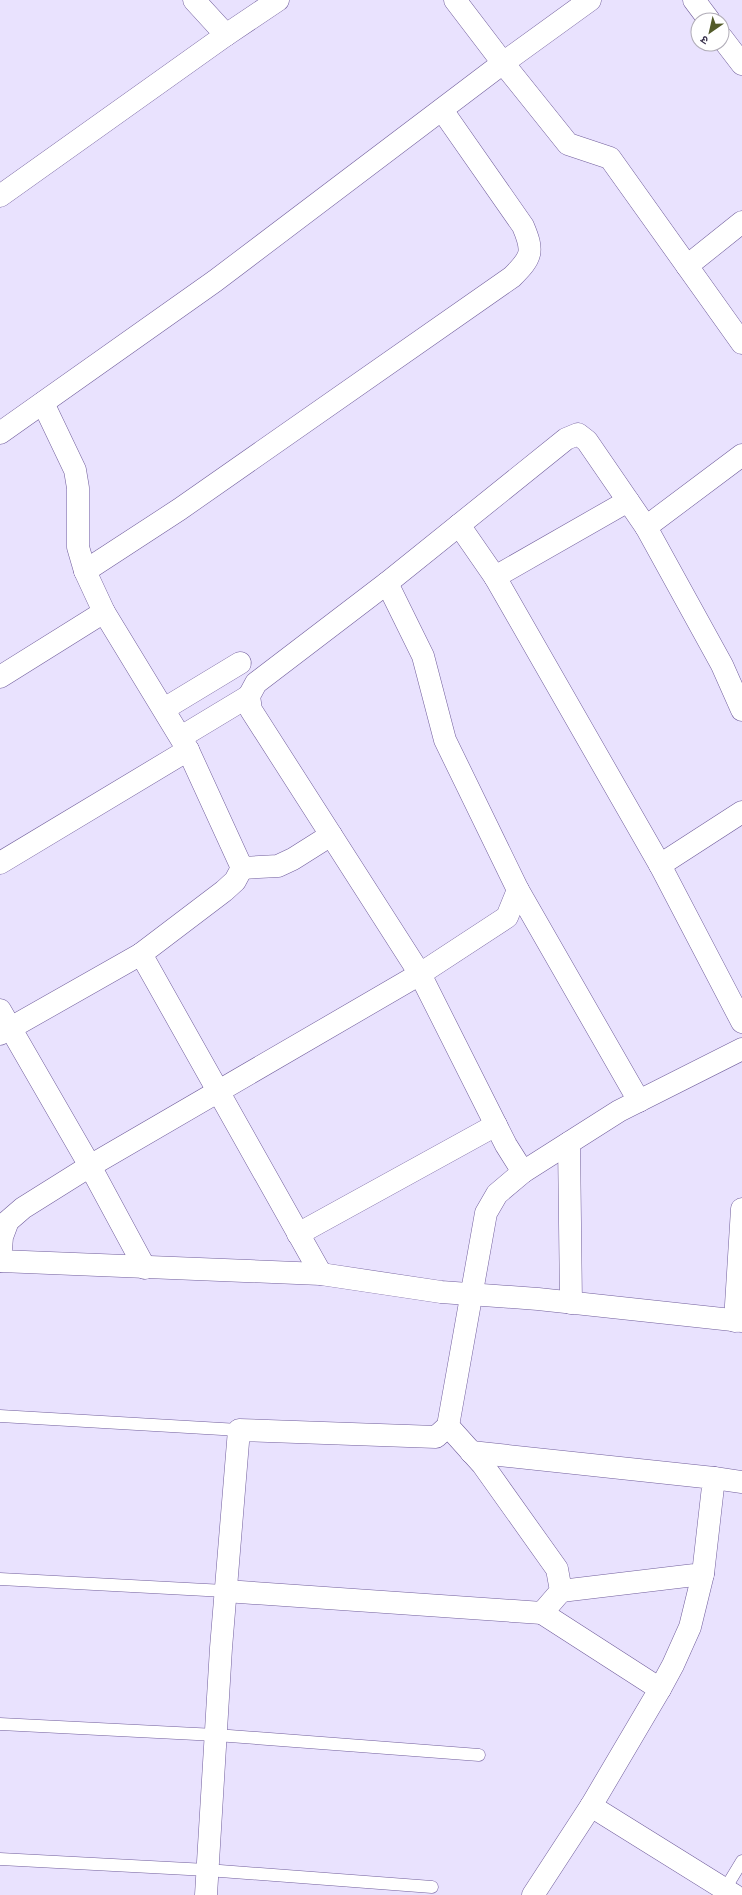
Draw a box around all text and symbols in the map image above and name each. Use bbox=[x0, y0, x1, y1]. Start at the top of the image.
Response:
north arrow bbox=[690, 12, 730, 52]
text: उ bbox=[698, 32, 711, 47]

